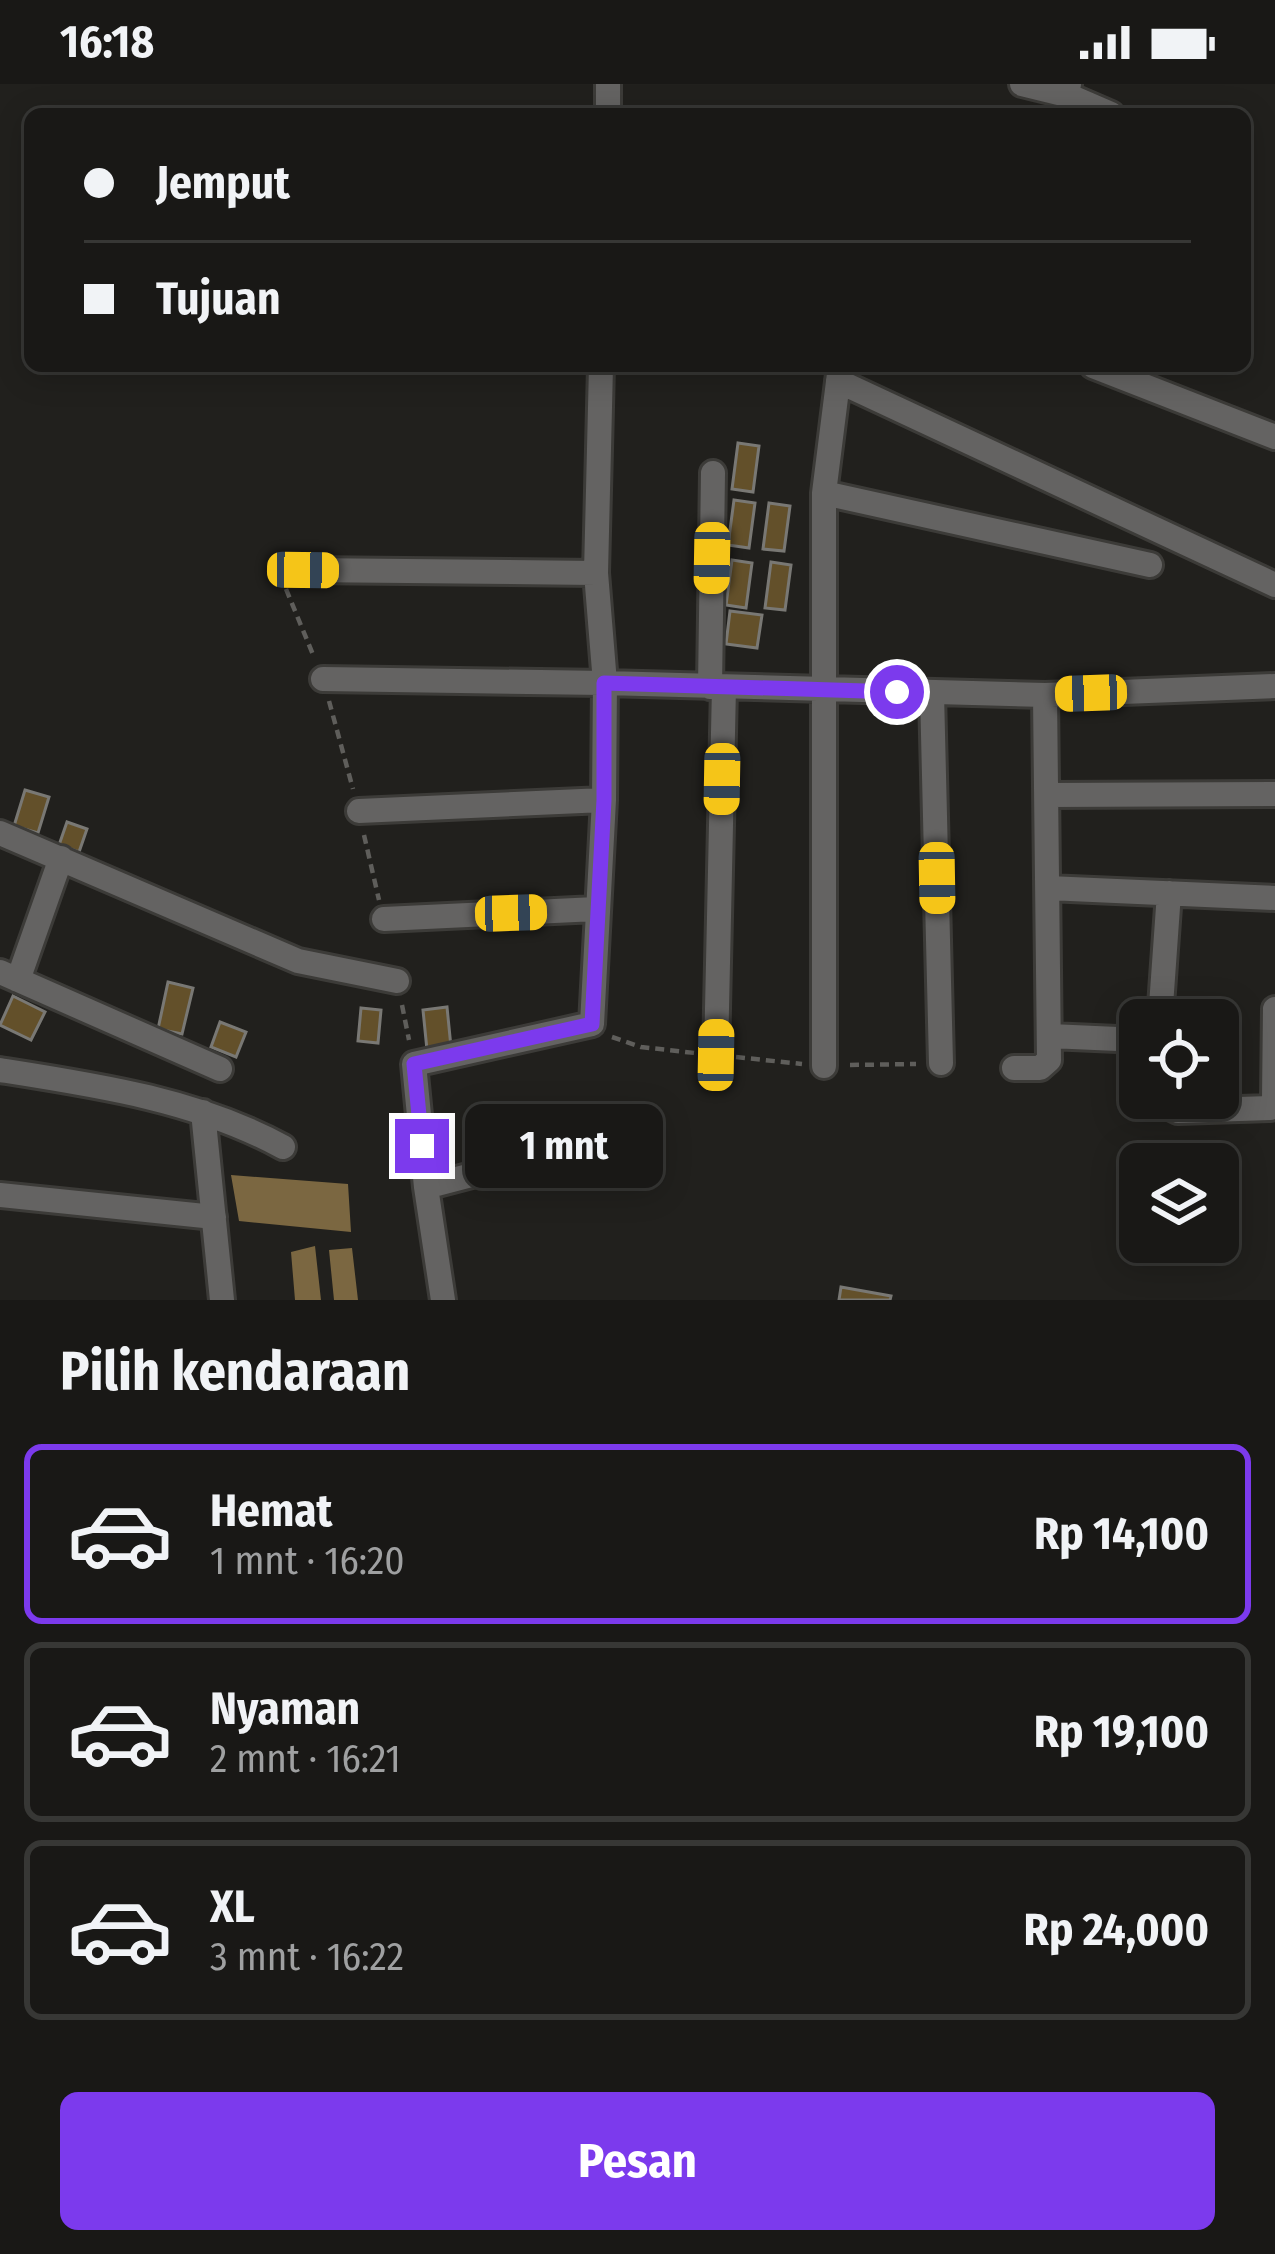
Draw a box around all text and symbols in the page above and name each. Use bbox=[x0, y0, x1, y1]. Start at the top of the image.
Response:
text: 16:18 bbox=[60, 15, 154, 69]
text: Jemput bbox=[156, 156, 290, 210]
text: Tujuan bbox=[156, 272, 281, 326]
car bbox=[693, 522, 731, 594]
car bbox=[267, 551, 339, 589]
route start bbox=[870, 665, 924, 719]
car bbox=[1054, 674, 1128, 712]
car bbox=[703, 743, 741, 815]
car bbox=[918, 842, 956, 914]
car bbox=[474, 894, 548, 932]
map controls bbox=[1119, 999, 1239, 1263]
button: locate bbox=[1119, 999, 1239, 1119]
car bbox=[697, 1019, 735, 1091]
callout: 1 mnt bbox=[464, 1104, 662, 1188]
route end bbox=[395, 1119, 449, 1173]
text: 1 mnt bbox=[520, 1123, 608, 1169]
button: layers bbox=[1119, 1143, 1239, 1263]
text: Pilih kendaraan bbox=[60, 1340, 410, 1404]
icon: car bbox=[66, 1480, 174, 1588]
text: Hemat bbox=[210, 1484, 332, 1538]
text: Rp 14,100 bbox=[1034, 1507, 1209, 1561]
text: 1 mnt · 16:20 bbox=[210, 1538, 405, 1584]
icon: car bbox=[66, 1678, 174, 1786]
text: Nyaman bbox=[210, 1682, 360, 1736]
text: Rp 19,100 bbox=[1034, 1705, 1209, 1759]
text: 2 mnt · 16:21 bbox=[210, 1736, 401, 1782]
icon: car bbox=[66, 1876, 174, 1984]
text: XL bbox=[210, 1880, 255, 1934]
text: Rp 24,000 bbox=[1024, 1903, 1209, 1957]
text: 3 mnt · 16:22 bbox=[210, 1934, 404, 1980]
button: Pesan bbox=[60, 2092, 1215, 2230]

